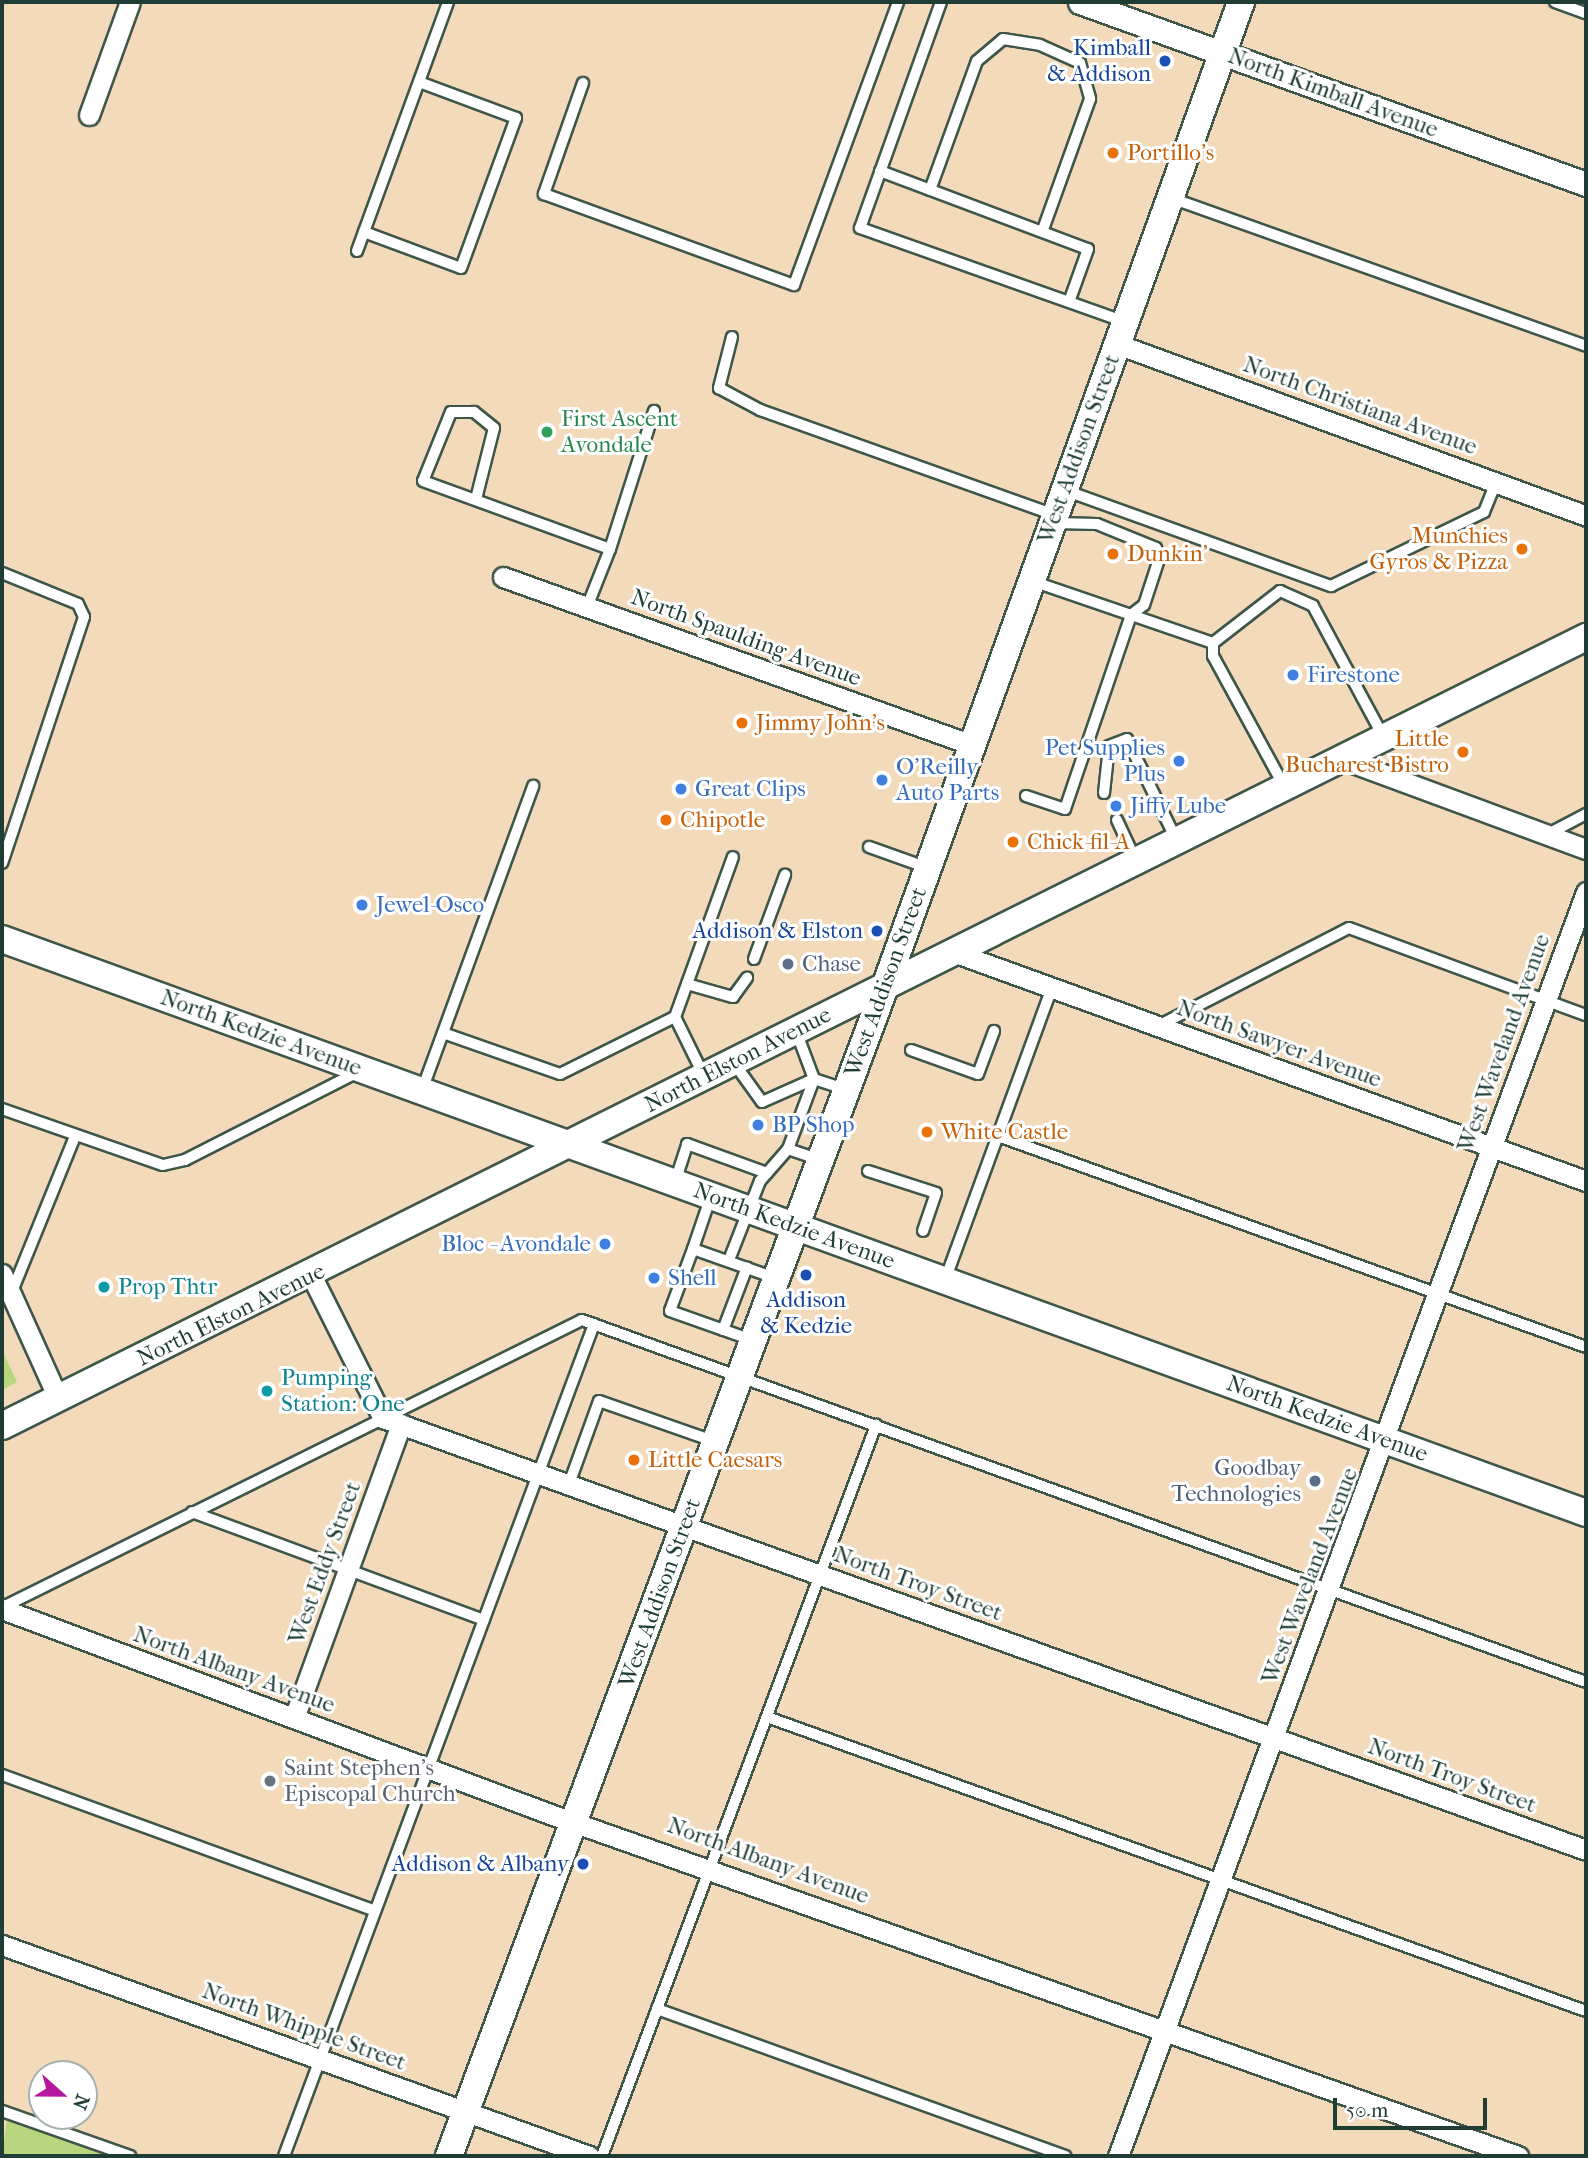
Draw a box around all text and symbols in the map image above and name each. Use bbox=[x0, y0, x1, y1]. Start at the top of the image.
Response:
place label: Kimball & Addison bbox=[1047, 34, 1151, 88]
street label: North Kimball Avenue bbox=[1224, 42, 1442, 144]
marker: Kimball & Addison bbox=[1157, 53, 1173, 69]
place label: Portillo's bbox=[1127, 139, 1214, 167]
marker: Portillo's bbox=[1105, 145, 1121, 161]
street label: West Addison Street bbox=[1032, 350, 1126, 548]
street label: North Christiana Avenue bbox=[1239, 351, 1481, 461]
place label: First Ascent Avondale bbox=[561, 405, 678, 459]
marker: First Ascent Avondale bbox=[539, 424, 555, 440]
place label: Munchies Gyros & Pizza bbox=[1369, 522, 1508, 576]
place label: Dunkin' bbox=[1127, 540, 1208, 568]
marker: Munchies Gyros & Pizza bbox=[1514, 541, 1530, 557]
marker: Dunkin' bbox=[1105, 546, 1121, 562]
street label: North Spaulding Avenue bbox=[627, 584, 865, 692]
place label: Firestone bbox=[1307, 661, 1400, 689]
marker: Firestone bbox=[1285, 667, 1301, 683]
place label: Jimmy John's bbox=[756, 709, 885, 737]
marker: Jimmy John's bbox=[734, 715, 750, 731]
place label: Little Bucharest Bistro bbox=[1285, 725, 1449, 779]
place label: Pet Supplies Plus bbox=[1045, 734, 1165, 788]
marker: Little Bucharest Bistro bbox=[1455, 744, 1471, 760]
place label: O'Reilly Auto Parts bbox=[896, 753, 999, 807]
marker: Pet Supplies Plus bbox=[1171, 753, 1187, 769]
marker: O'Reilly Auto Parts bbox=[874, 772, 890, 788]
place label: Great Clips bbox=[695, 775, 806, 803]
marker: Great Clips bbox=[673, 781, 689, 797]
place label: Jiffy Lube bbox=[1130, 792, 1226, 820]
marker: Jiffy Lube bbox=[1108, 798, 1124, 814]
place label: Chipotle bbox=[680, 806, 765, 834]
marker: Chipotle bbox=[658, 812, 674, 828]
place label: Chick-fil-A bbox=[1027, 828, 1130, 856]
marker: Chick-fil-A bbox=[1005, 834, 1021, 850]
street label: West Addison Street bbox=[839, 883, 933, 1081]
place label: Jewel-Osco bbox=[376, 891, 484, 919]
marker: Jewel-Osco bbox=[354, 897, 370, 913]
place label: Addison & Elston bbox=[692, 917, 863, 945]
marker: Addison & Elston bbox=[869, 923, 885, 939]
street label: West Waveland Avenue bbox=[1452, 930, 1556, 1156]
place label: Chase bbox=[802, 950, 861, 978]
marker: Chase bbox=[780, 956, 796, 972]
street label: North Kedzie Avenue bbox=[157, 984, 365, 1082]
street label: North Sawyer Avenue bbox=[1173, 994, 1385, 1094]
street label: North Elston Avenue bbox=[640, 1001, 836, 1119]
place label: BP Shop bbox=[772, 1111, 854, 1139]
marker: BP Shop bbox=[750, 1117, 766, 1133]
place label: White Castle bbox=[941, 1118, 1068, 1146]
marker: White Castle bbox=[919, 1124, 935, 1140]
street label: North Kedzie Avenue bbox=[690, 1177, 898, 1275]
place label: Bloc - Avondale bbox=[441, 1230, 591, 1258]
marker: Bloc - Avondale bbox=[597, 1236, 613, 1252]
street label: North Elston Avenue bbox=[133, 1258, 329, 1372]
place label: Shell bbox=[668, 1264, 717, 1292]
marker: Addison & Kedzie bbox=[798, 1267, 814, 1283]
marker: Shell bbox=[646, 1270, 662, 1286]
place label: Prop Thtr bbox=[118, 1273, 217, 1301]
marker: Prop Thtr bbox=[96, 1279, 112, 1295]
place label: Addison & Kedzie bbox=[760, 1286, 852, 1340]
place label: Pumping Station: One bbox=[281, 1364, 405, 1418]
street label: North Kedzie Avenue bbox=[1223, 1370, 1431, 1468]
marker: Pumping Station: One bbox=[259, 1383, 275, 1399]
place label: Little Caesars bbox=[648, 1446, 782, 1474]
marker: Little Caesars bbox=[626, 1452, 642, 1468]
place label: Goodbay Technologies bbox=[1172, 1454, 1301, 1508]
street label: West Waveland Avenue bbox=[1256, 1464, 1364, 1688]
marker: Goodbay Technologies bbox=[1307, 1473, 1323, 1489]
street label: West Eddy Street bbox=[283, 1478, 367, 1648]
street label: West Addison Street bbox=[613, 1494, 707, 1692]
street label: North Troy Street bbox=[830, 1541, 1006, 1627]
street label: North Albany Avenue bbox=[130, 1621, 338, 1719]
street label: North Troy Street bbox=[1364, 1733, 1540, 1819]
place label: Saint Stephen's Episcopal Church bbox=[284, 1754, 456, 1808]
marker: Saint Stephen's Episcopal Church bbox=[262, 1773, 278, 1789]
street label: North Albany Avenue bbox=[664, 1812, 872, 1910]
place label: Addison & Albany bbox=[391, 1850, 569, 1878]
marker: Addison & Albany bbox=[575, 1856, 591, 1872]
street label: North Whipple Street bbox=[198, 1977, 410, 2077]
north arrow bbox=[28, 2060, 98, 2130]
scale bar bbox=[1336, 2084, 1490, 2128]
text: N bbox=[68, 2091, 94, 2112]
text: 50 m bbox=[1346, 2098, 1389, 2122]

